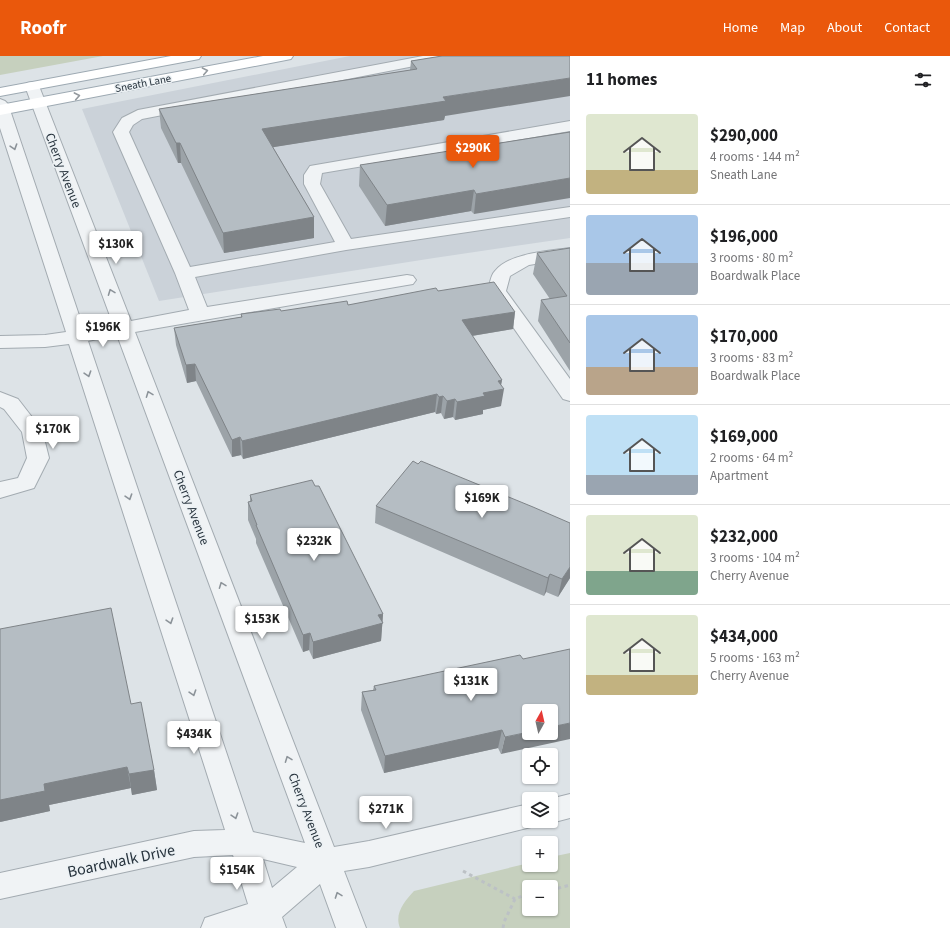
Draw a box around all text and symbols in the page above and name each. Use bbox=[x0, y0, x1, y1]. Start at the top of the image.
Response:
text: Roofr bbox=[20, 15, 67, 42]
text: Home bbox=[723, 18, 758, 38]
text: Map bbox=[780, 18, 805, 38]
text: About bbox=[827, 18, 862, 38]
text: Contact bbox=[884, 18, 930, 38]
one-way arrow bbox=[202, 68, 208, 76]
text: 11 homes bbox=[586, 68, 657, 92]
icon: filters bbox=[912, 69, 934, 91]
street label: Sneath Lane bbox=[114, 71, 173, 96]
one-way arrow bbox=[74, 92, 80, 100]
text: $290,000 bbox=[710, 124, 778, 148]
street label: Cherry Avenue bbox=[41, 130, 86, 210]
icon: home bbox=[618, 130, 666, 178]
pin: $290K bbox=[445, 135, 501, 169]
text: $290K bbox=[455, 139, 491, 157]
one-way arrow bbox=[9, 143, 18, 150]
text: 4 rooms · 144 m² bbox=[710, 148, 800, 166]
text: Sneath Lane bbox=[710, 166, 777, 184]
text: $196,000 bbox=[710, 225, 778, 249]
pin: $130K bbox=[88, 231, 144, 265]
icon: home bbox=[618, 231, 666, 279]
text: $130K bbox=[98, 235, 134, 253]
text: 3 rooms · 80 m² bbox=[710, 249, 793, 267]
text: Boardwalk Place bbox=[710, 267, 800, 285]
one-way arrow bbox=[107, 289, 115, 296]
pin: $196K bbox=[75, 314, 131, 348]
text: $196K bbox=[85, 318, 121, 336]
text: $170,000 bbox=[710, 325, 778, 349]
icon: home bbox=[618, 331, 666, 379]
text: 3 rooms · 83 m² bbox=[710, 349, 793, 367]
text: Boardwalk Place bbox=[710, 367, 800, 385]
one-way arrow bbox=[83, 370, 92, 377]
one-way arrow bbox=[146, 391, 154, 398]
pin: $170K bbox=[25, 416, 81, 450]
text: $170K bbox=[35, 420, 71, 438]
text: $169,000 bbox=[710, 425, 778, 449]
icon: home bbox=[618, 431, 666, 479]
text: 2 rooms · 64 m² bbox=[710, 449, 793, 467]
street label: Cherry Avenue bbox=[169, 467, 214, 547]
text: Apartment bbox=[710, 467, 768, 485]
pin: $169K bbox=[454, 485, 510, 519]
text: $169K bbox=[464, 489, 500, 507]
one-way arrow bbox=[124, 494, 133, 501]
text: $232,000 bbox=[710, 525, 778, 549]
pin: $232K bbox=[286, 528, 342, 562]
icon: home bbox=[618, 531, 666, 579]
text: $232K bbox=[296, 532, 332, 550]
text: 3 rooms · 104 m² bbox=[710, 549, 800, 567]
text: Cherry Avenue bbox=[710, 567, 789, 585]
one-way arrow bbox=[218, 582, 226, 589]
pin: $153K bbox=[234, 606, 290, 640]
text: $153K bbox=[244, 610, 280, 628]
one-way arrow bbox=[165, 617, 173, 624]
text: $434,000 bbox=[710, 625, 778, 649]
icon: home bbox=[618, 631, 666, 679]
text: 5 rooms · 163 m² bbox=[710, 649, 800, 667]
text: Cherry Avenue bbox=[710, 667, 789, 685]
pin: $131K bbox=[443, 668, 499, 702]
text: $131K bbox=[453, 672, 489, 690]
one-way arrow bbox=[189, 689, 197, 696]
north arrow bbox=[522, 704, 558, 740]
map controls bbox=[522, 704, 558, 916]
pin: $434K bbox=[166, 721, 222, 755]
text: $434K bbox=[176, 725, 212, 743]
button: locate bbox=[522, 748, 558, 784]
one-way arrow bbox=[284, 756, 292, 763]
street label: Cherry Avenue bbox=[284, 770, 329, 850]
button: layers bbox=[522, 792, 558, 828]
pin: $271K bbox=[358, 796, 414, 830]
text: $271K bbox=[368, 800, 404, 818]
one-way arrow bbox=[230, 812, 238, 819]
button: + bbox=[522, 836, 558, 872]
street label: Boardwalk Drive bbox=[65, 839, 177, 883]
pin: $154K bbox=[209, 857, 265, 891]
text: $154K bbox=[219, 861, 255, 879]
button: − bbox=[522, 880, 558, 916]
one-way arrow bbox=[335, 891, 343, 898]

